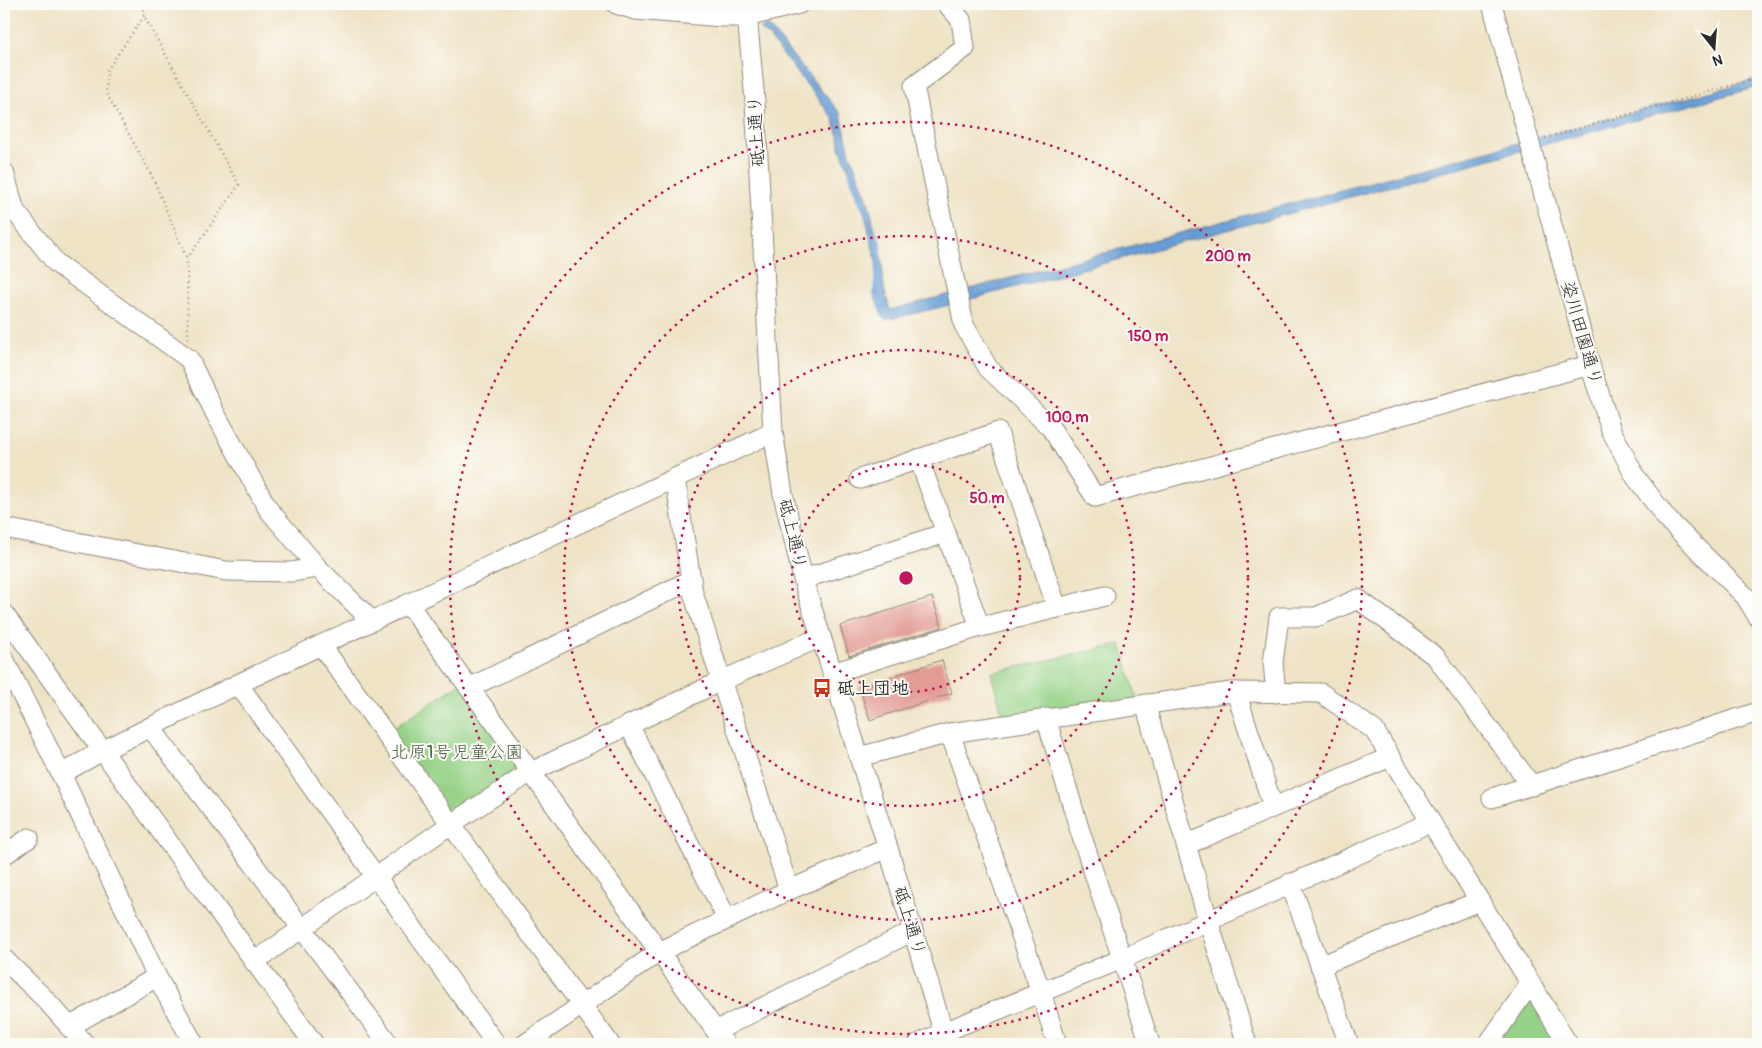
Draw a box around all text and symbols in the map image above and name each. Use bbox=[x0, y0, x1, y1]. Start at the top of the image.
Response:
north arrow bbox=[1690, 22, 1740, 72]
text: N bbox=[1711, 50, 1725, 69]
street label: 砥上通り bbox=[743, 94, 770, 168]
text: 200 m bbox=[1205, 247, 1251, 266]
street label: 姿川田園通り bbox=[1556, 278, 1607, 388]
text: 150 m bbox=[1128, 327, 1168, 346]
text: 100 m bbox=[1046, 408, 1088, 427]
text: 50 m bbox=[970, 489, 1004, 508]
street label: 砥上通り bbox=[773, 496, 812, 572]
centre of rings bbox=[897, 569, 915, 587]
bus stop icon: 砥上団地 bbox=[811, 677, 833, 699]
place label: 砥上団地 bbox=[837, 677, 909, 700]
park label: 北原1号児童公園 bbox=[390, 741, 524, 764]
street label: 砥上通り bbox=[888, 883, 931, 959]

